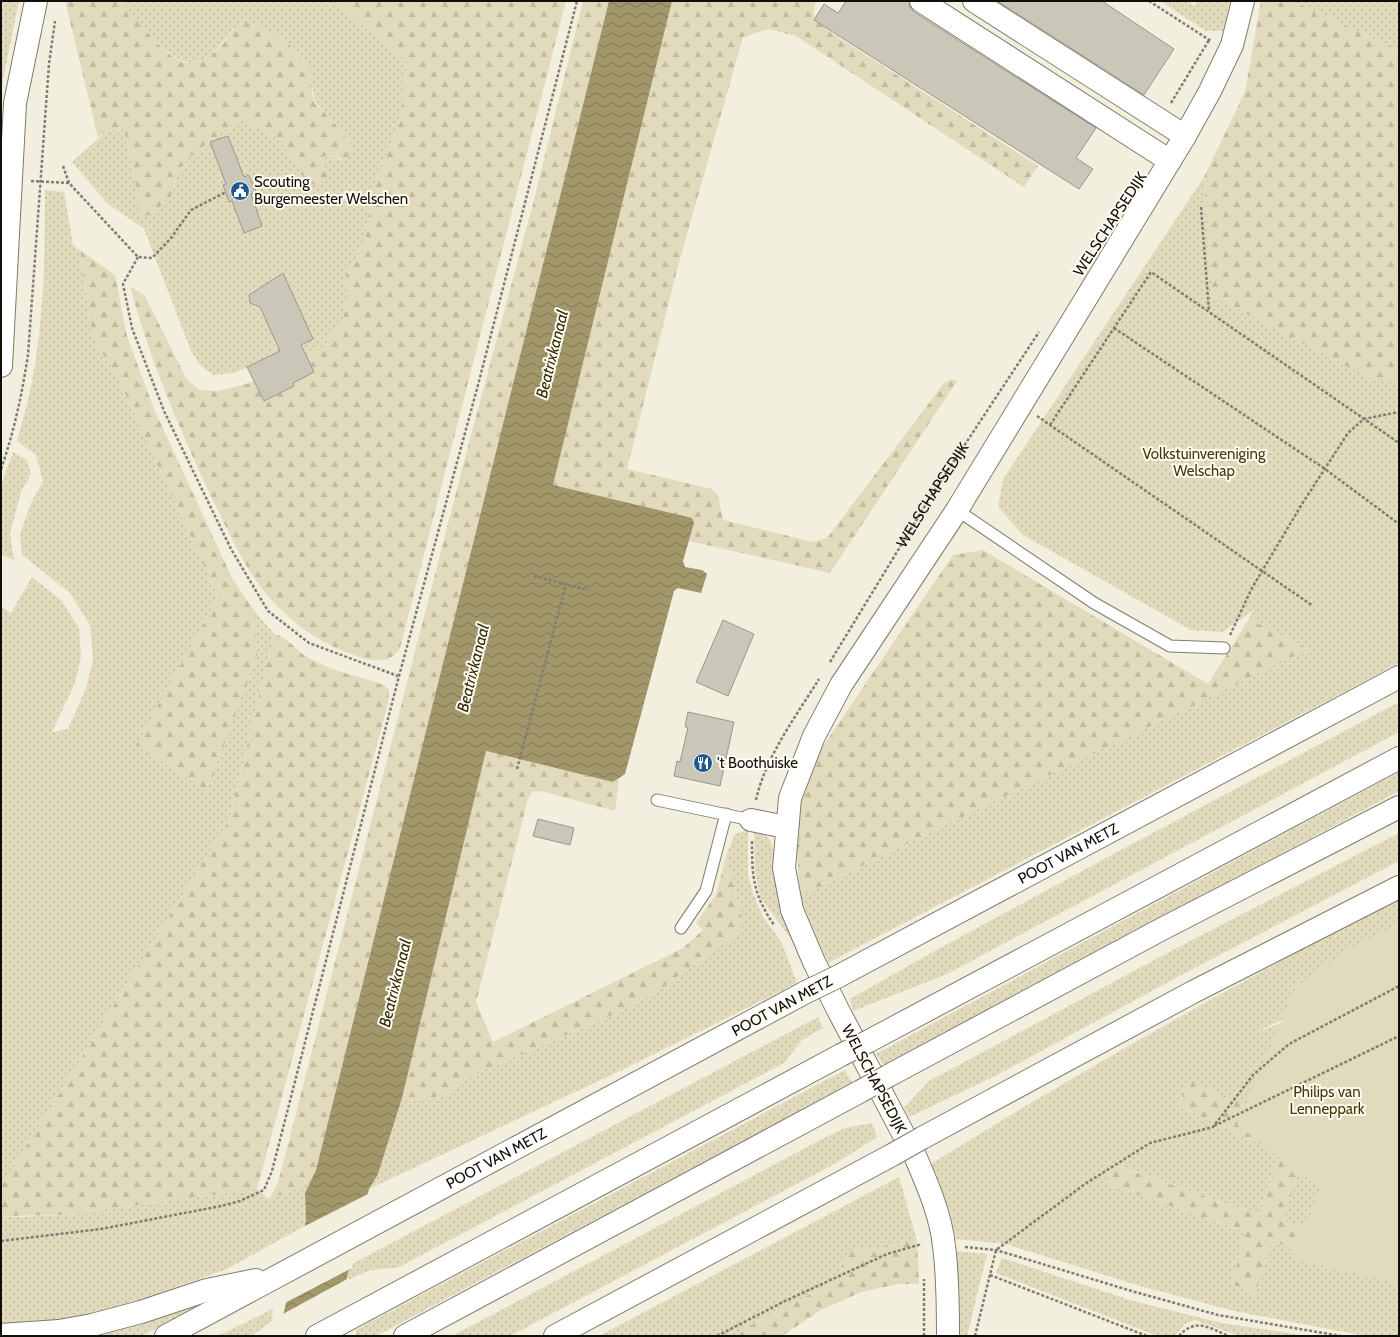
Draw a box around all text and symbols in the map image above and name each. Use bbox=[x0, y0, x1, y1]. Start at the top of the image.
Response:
street label: WELSCHAPSEDIJK bbox=[1070, 168, 1151, 279]
place label: Scouting Burgemeester Welschen bbox=[254, 173, 408, 208]
public building icon: Scouting Burgemeester Welschen bbox=[229, 180, 251, 202]
water label: Beatrixkanaal bbox=[532, 308, 572, 400]
street label: WELSCHAPSEDIJK bbox=[893, 439, 973, 551]
park label: Volkstuinvereniging Welschap bbox=[1143, 445, 1266, 480]
water label: Beatrixkanaal bbox=[453, 622, 493, 714]
restaurant icon: 't Boothuiske bbox=[692, 752, 714, 774]
place label: 't Boothuiske bbox=[717, 754, 798, 772]
street label: POOT VAN METZ bbox=[1015, 819, 1122, 888]
water label: Beatrixkanaal bbox=[375, 937, 415, 1029]
street label: POOT VAN METZ bbox=[729, 972, 836, 1040]
street label: WELSCHAPSEDIJK bbox=[838, 1022, 910, 1137]
park label: Philips van Lenneppark bbox=[1290, 1083, 1365, 1118]
street label: POOT VAN METZ bbox=[443, 1124, 550, 1193]

